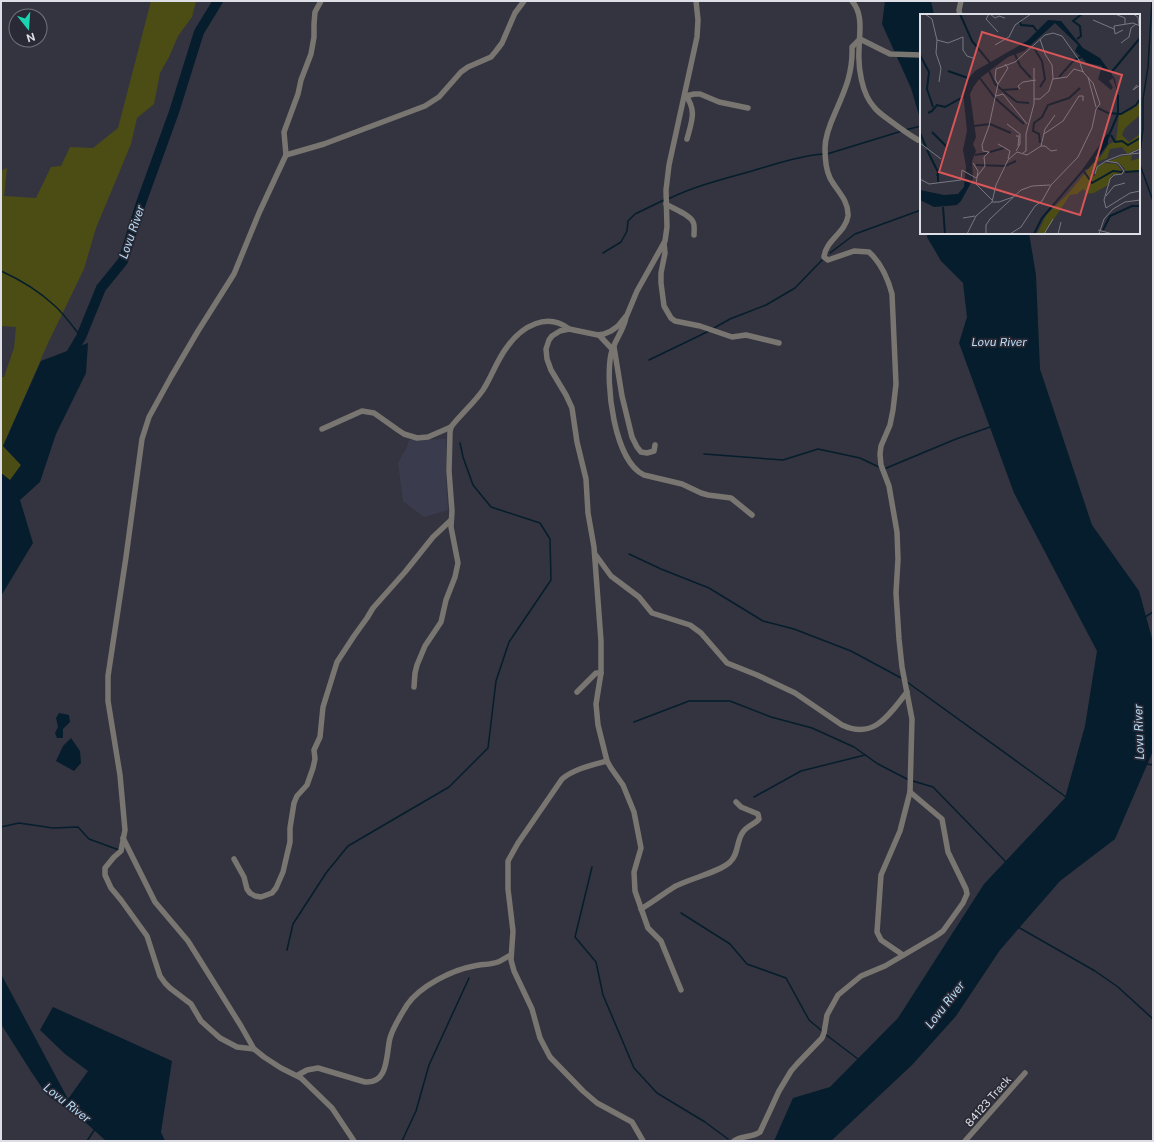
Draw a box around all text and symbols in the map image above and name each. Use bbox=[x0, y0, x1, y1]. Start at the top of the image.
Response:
north arrow bbox=[8, 8, 48, 48]
inset map bbox=[920, 14, 1140, 234]
text: N bbox=[25, 31, 37, 45]
water label: Lovu River bbox=[116, 203, 148, 261]
water label: Lovu River bbox=[971, 335, 1027, 349]
water label: Lovu River bbox=[1131, 703, 1147, 760]
water label: Lovu River bbox=[922, 978, 968, 1031]
street label: 84123 Track bbox=[963, 1073, 1013, 1129]
water label: Lovu River bbox=[41, 1080, 94, 1126]

